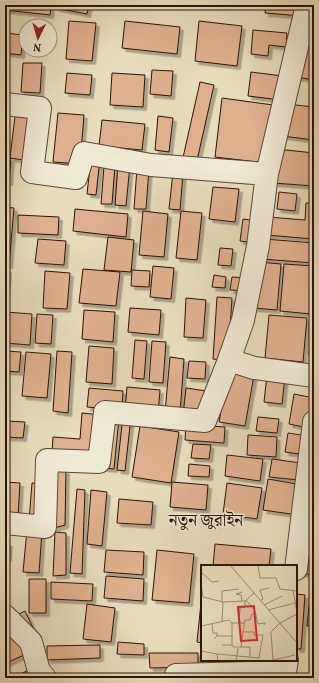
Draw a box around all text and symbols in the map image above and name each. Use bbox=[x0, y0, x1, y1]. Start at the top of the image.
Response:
north arrow bbox=[18, 18, 58, 58]
text: N bbox=[33, 39, 42, 54]
district label: নতুন জুরাইন bbox=[168, 509, 244, 533]
inset map bbox=[201, 565, 297, 661]

